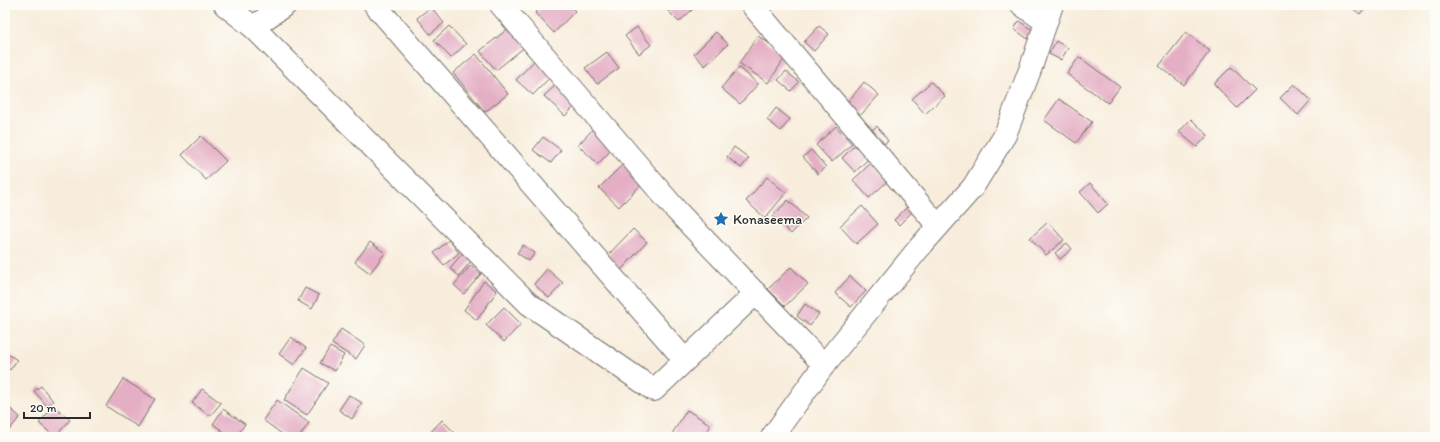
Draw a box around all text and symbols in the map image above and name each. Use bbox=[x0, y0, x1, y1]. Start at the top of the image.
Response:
place icon: Konaseema bbox=[712, 210, 730, 228]
place label: Konaseema bbox=[733, 211, 802, 228]
scale bar bbox=[24, 394, 90, 420]
text: 20 m bbox=[30, 401, 57, 415]

